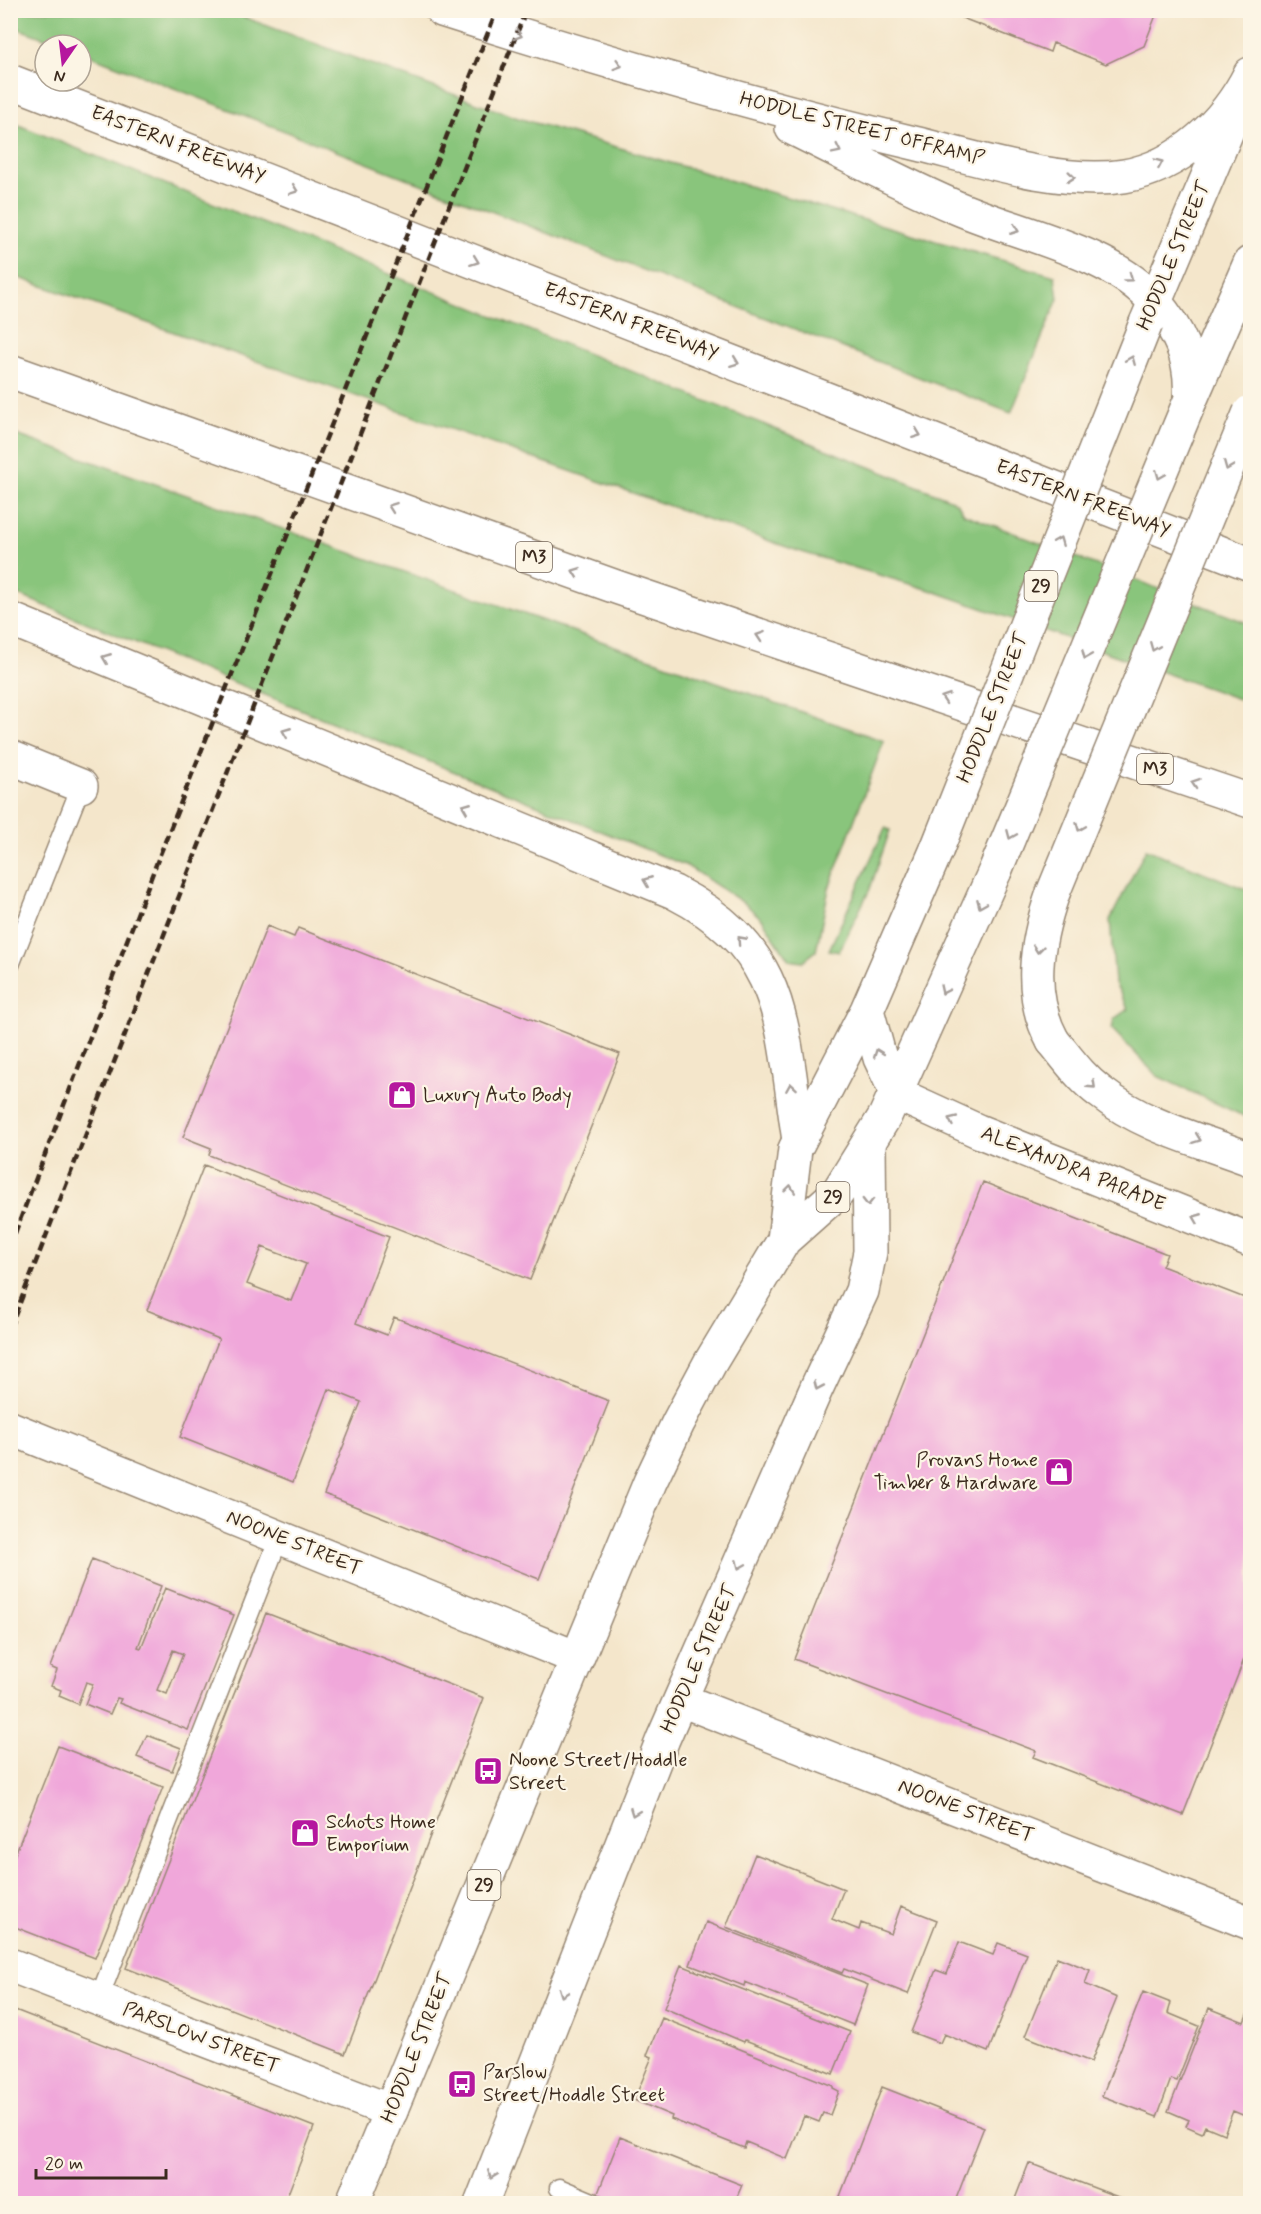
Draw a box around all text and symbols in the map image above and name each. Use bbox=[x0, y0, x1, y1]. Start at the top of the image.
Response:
one-way arrow bbox=[512, 27, 523, 40]
north arrow bbox=[33, 33, 93, 93]
one-way arrow bbox=[613, 57, 623, 70]
text: N bbox=[52, 65, 67, 88]
street label: HODDLE STREET OFFRAMP bbox=[737, 86, 987, 173]
street label: EASTERN FREEWAY bbox=[87, 99, 269, 191]
one-way arrow bbox=[831, 143, 842, 154]
one-way arrow bbox=[1153, 158, 1164, 170]
one-way arrow bbox=[1067, 170, 1076, 183]
street label: HODDLE STREET bbox=[1130, 176, 1218, 335]
one-way arrow bbox=[288, 183, 299, 195]
one-way arrow bbox=[1009, 223, 1020, 235]
one-way arrow bbox=[469, 254, 480, 266]
one-way arrow bbox=[1122, 271, 1133, 282]
street label: EASTERN FREEWAY bbox=[540, 276, 722, 368]
one-way arrow bbox=[730, 355, 740, 368]
one-way arrow bbox=[1124, 355, 1136, 366]
one-way arrow bbox=[911, 426, 922, 439]
street label: EASTERN FREEWAY bbox=[992, 453, 1174, 545]
one-way arrow bbox=[1223, 460, 1235, 471]
one-way arrow bbox=[1155, 468, 1167, 479]
one-way arrow bbox=[387, 501, 398, 514]
one-way arrow bbox=[1052, 536, 1064, 547]
road number: M3 bbox=[516, 542, 552, 572]
one-way arrow bbox=[571, 567, 582, 580]
road number: 29 bbox=[1024, 571, 1058, 601]
street label: HODDLE STREET bbox=[951, 628, 1036, 787]
one-way arrow bbox=[755, 630, 766, 643]
one-way arrow bbox=[1149, 640, 1161, 651]
one-way arrow bbox=[1081, 649, 1093, 660]
one-way arrow bbox=[101, 653, 112, 665]
one-way arrow bbox=[940, 693, 951, 706]
one-way arrow bbox=[282, 727, 293, 739]
road number: M3 bbox=[1137, 754, 1173, 784]
one-way arrow bbox=[1190, 777, 1201, 790]
one-way arrow bbox=[462, 802, 473, 814]
one-way arrow bbox=[1075, 821, 1087, 832]
one-way arrow bbox=[1006, 829, 1018, 840]
one-way arrow bbox=[642, 876, 653, 888]
one-way arrow bbox=[977, 897, 989, 908]
one-way arrow bbox=[737, 937, 748, 947]
one-way arrow bbox=[1032, 945, 1045, 954]
one-way arrow bbox=[939, 983, 951, 994]
one-way arrow bbox=[873, 1048, 885, 1059]
one-way arrow bbox=[1085, 1078, 1096, 1089]
shop icon: Luxury Auto Body bbox=[386, 1079, 418, 1111]
place label: Luxury Auto Body bbox=[423, 1082, 572, 1109]
one-way arrow bbox=[785, 1082, 797, 1092]
one-way arrow bbox=[948, 1115, 959, 1127]
street label: ALEXANDRA PARADE bbox=[977, 1120, 1169, 1218]
one-way arrow bbox=[1191, 1132, 1202, 1144]
road number: 29 bbox=[816, 1182, 850, 1212]
one-way arrow bbox=[783, 1185, 795, 1194]
one-way arrow bbox=[862, 1197, 874, 1206]
one-way arrow bbox=[1192, 1213, 1203, 1225]
one-way arrow bbox=[813, 1380, 825, 1391]
place label: Provans Home Timber & Hardware bbox=[873, 1447, 1038, 1497]
shop icon: Provans Home Timber & Hardware bbox=[1043, 1456, 1075, 1488]
street label: NOONE STREET bbox=[222, 1504, 366, 1582]
one-way arrow bbox=[735, 1559, 747, 1570]
street label: HODDLE STREET bbox=[654, 1579, 744, 1737]
place label: Noone Street/Hoddle Street bbox=[509, 1747, 688, 1797]
bus stop icon: Noone Street/Hoddle Street bbox=[472, 1755, 504, 1787]
street label: NOONE STREET bbox=[894, 1773, 1038, 1849]
one-way arrow bbox=[629, 1806, 641, 1817]
place label: Schots Home Emporium bbox=[326, 1809, 436, 1859]
shop icon: Schots Home Emporium bbox=[289, 1817, 321, 1849]
road number: 29 bbox=[468, 1870, 500, 1900]
street label: HODDLE STREET bbox=[375, 1968, 460, 2127]
one-way arrow bbox=[558, 1987, 570, 1998]
street label: PARSLOW STREET bbox=[119, 1996, 283, 2080]
place label: Parslow Street/Hoddle Street bbox=[483, 2059, 665, 2109]
bus stop icon: Parslow Street/Hoddle Street bbox=[446, 2068, 478, 2100]
scale bar bbox=[36, 2142, 166, 2180]
text: 20 m bbox=[45, 2152, 83, 2176]
one-way arrow bbox=[487, 2169, 499, 2180]

